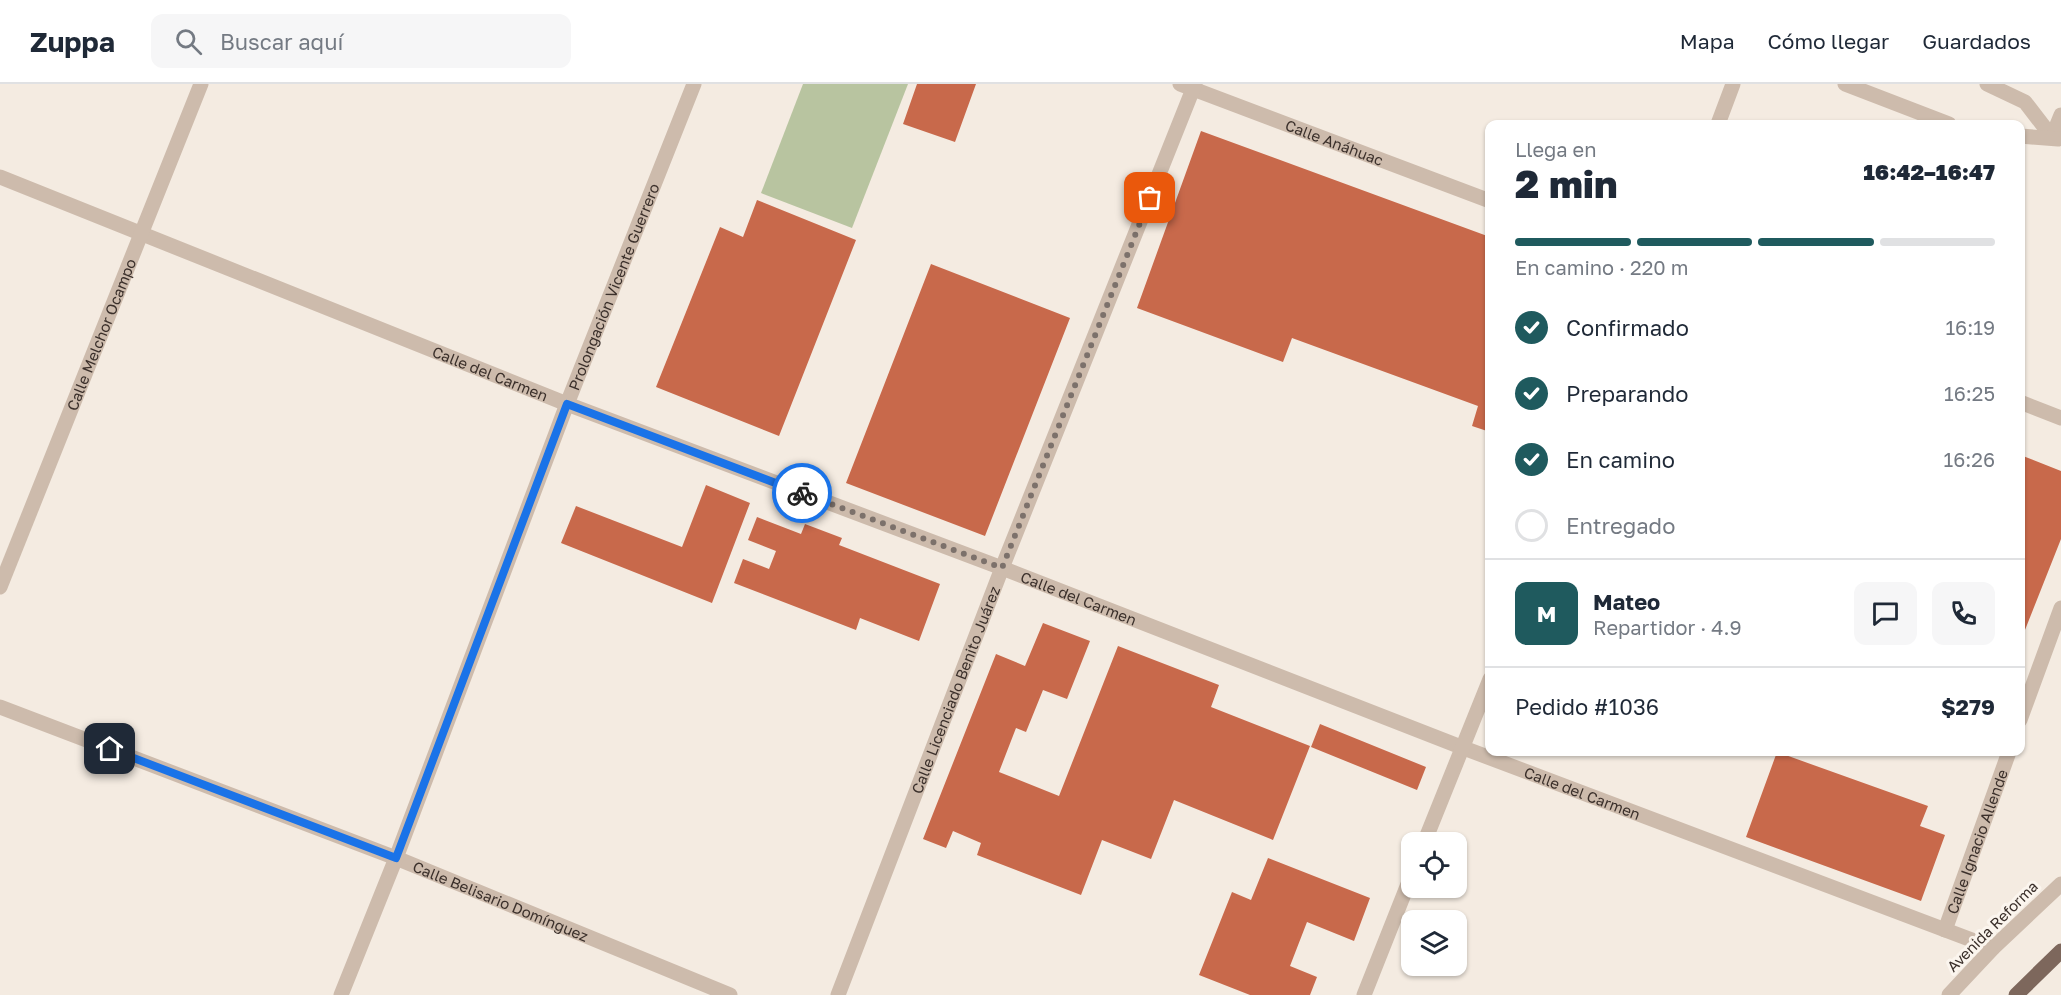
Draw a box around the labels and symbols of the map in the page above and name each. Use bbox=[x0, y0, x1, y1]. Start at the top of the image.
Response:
street label: Calle Anáhuac bbox=[1283, 116, 1386, 169]
pin bbox=[1124, 172, 1175, 223]
street label: Prolongación Vicente Guerrero bbox=[564, 181, 663, 393]
street label: Calle Melchor Ocampo bbox=[62, 256, 139, 413]
street label: Calle del Carmen bbox=[430, 342, 551, 404]
courier bbox=[772, 463, 832, 523]
street label: Calle del Carmen bbox=[1018, 567, 1139, 629]
street label: Calle Licenciado Benito Juárez bbox=[907, 583, 1003, 796]
pin bbox=[84, 723, 135, 774]
street label: Calle del Carmen bbox=[1522, 763, 1643, 823]
street label: Calle Ignacio Allende bbox=[1943, 767, 2011, 916]
street label: Calle Belisario Domínguez bbox=[410, 857, 591, 945]
street label: Avenida Reforma bbox=[1943, 877, 2041, 975]

